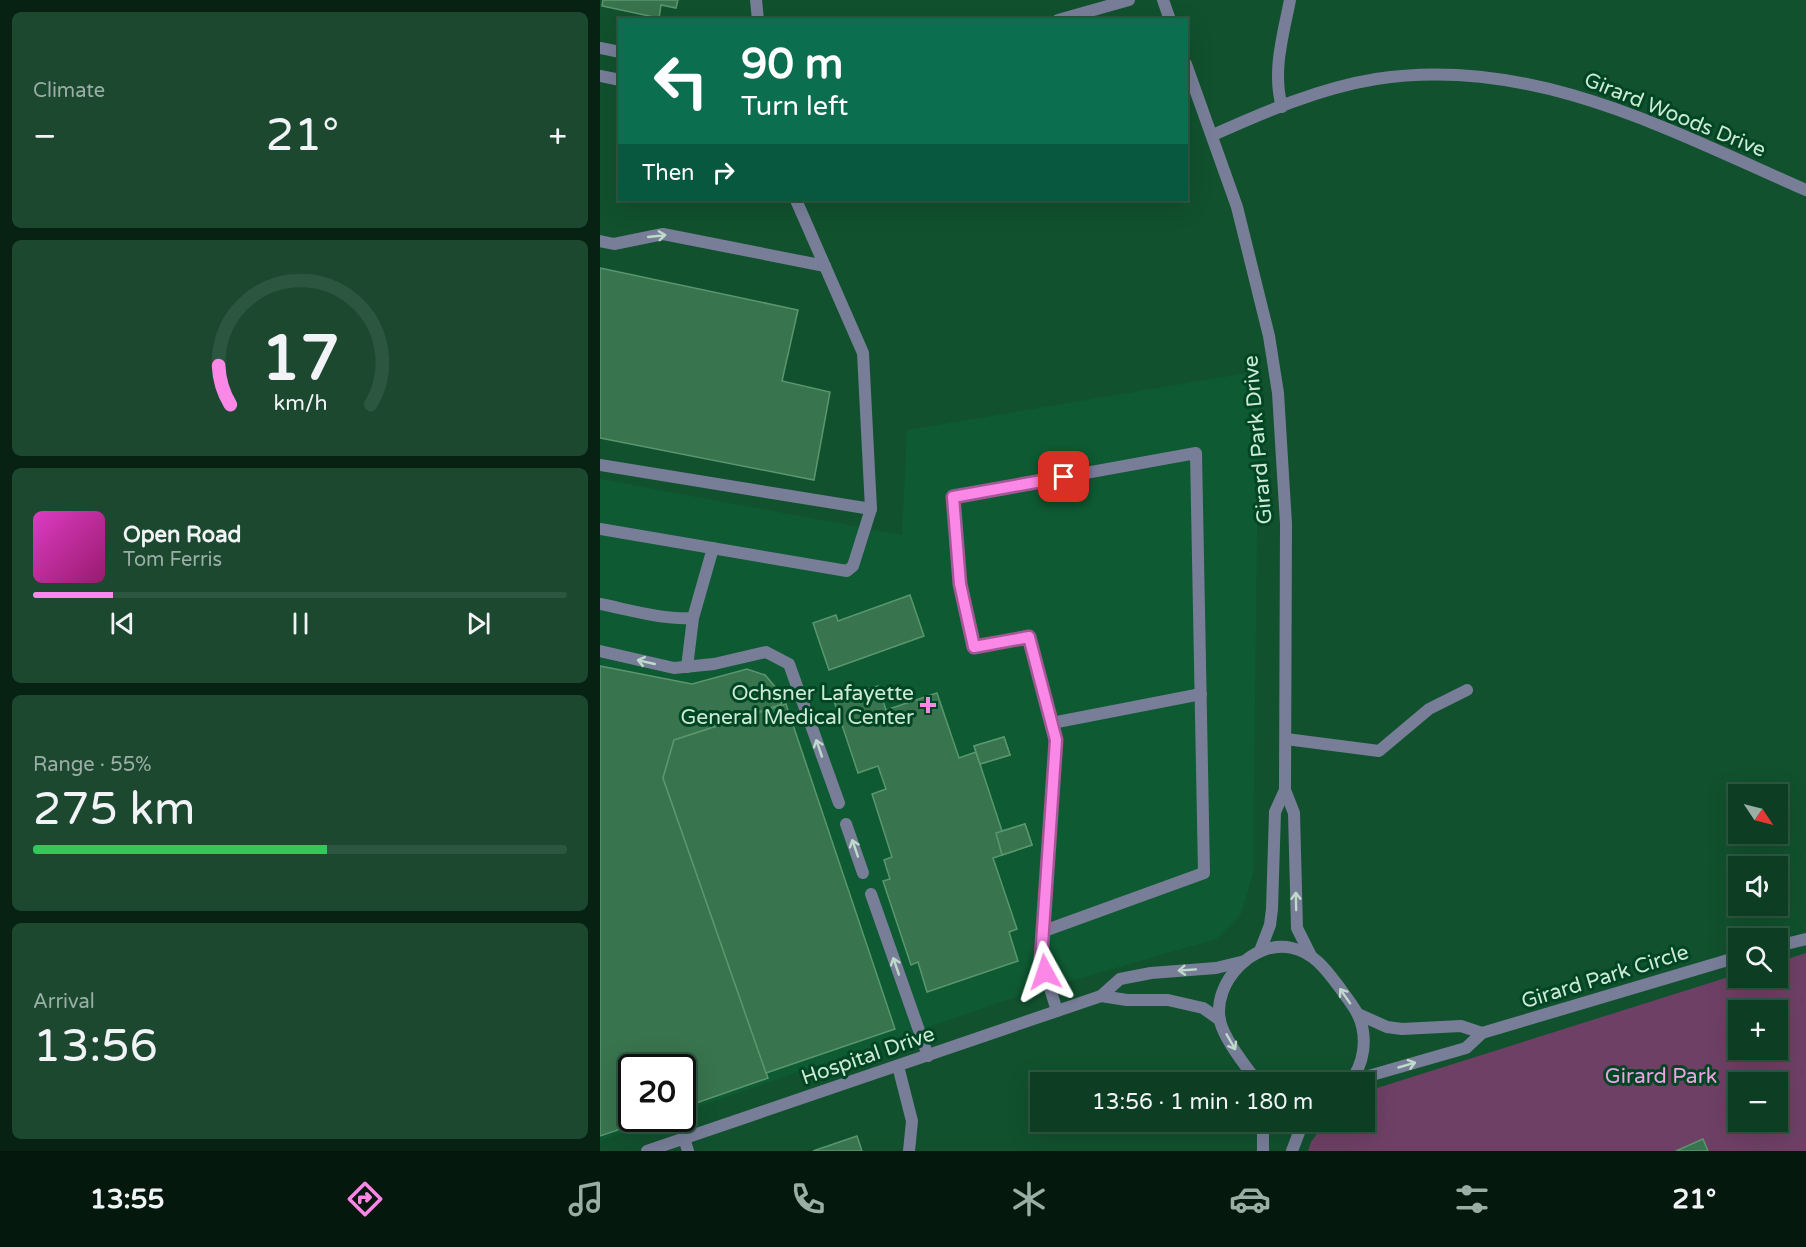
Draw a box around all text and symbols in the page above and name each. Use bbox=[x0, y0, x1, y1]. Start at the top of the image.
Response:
text: 90 m bbox=[741, 39, 843, 90]
icon: left bbox=[642, 42, 720, 120]
street label: Girard Woods Drive bbox=[1580, 67, 1770, 163]
text: Climate bbox=[33, 79, 105, 103]
text: Turn left bbox=[741, 90, 848, 123]
text: 21° bbox=[266, 109, 339, 163]
text: − bbox=[33, 117, 57, 156]
text: + bbox=[548, 117, 567, 156]
icon: right bbox=[707, 156, 740, 189]
text: Then bbox=[642, 160, 695, 186]
one-way arrow bbox=[647, 230, 667, 241]
text: 17 bbox=[261, 322, 339, 397]
street label: Girard Park Drive bbox=[1238, 354, 1278, 525]
text: km/h bbox=[273, 390, 327, 416]
pin bbox=[1038, 451, 1089, 502]
icon: arrive bbox=[1047, 460, 1080, 493]
text: Open Road bbox=[123, 522, 241, 548]
text: Tom Ferris bbox=[123, 548, 222, 572]
icon: previous bbox=[106, 607, 139, 640]
icon: pause bbox=[284, 607, 317, 640]
icon: next bbox=[462, 607, 495, 640]
one-way arrow bbox=[637, 655, 656, 667]
place label: Ochsner Lafayette General Medical Center bbox=[680, 681, 914, 730]
marker: Ochsner Lafayette General Medical Center bbox=[919, 696, 937, 714]
one-way arrow bbox=[813, 739, 824, 758]
text: Range · 55% bbox=[33, 753, 152, 777]
text: 275 km bbox=[33, 783, 195, 837]
north arrow bbox=[1728, 784, 1788, 844]
map controls bbox=[1728, 784, 1788, 1132]
one-way arrow bbox=[848, 839, 859, 858]
button: sound bbox=[1728, 856, 1788, 916]
one-way arrow bbox=[1290, 891, 1302, 911]
button: search bbox=[1728, 928, 1788, 988]
position arrow bbox=[1013, 940, 1077, 1004]
street label: Girard Park Circle bbox=[1518, 940, 1692, 1014]
one-way arrow bbox=[890, 957, 901, 976]
one-way arrow bbox=[1178, 965, 1198, 976]
one-way arrow bbox=[1339, 988, 1351, 1004]
text: Arrival bbox=[33, 990, 95, 1014]
button: + bbox=[1728, 1000, 1788, 1060]
text: 13:56 bbox=[33, 1020, 158, 1074]
street label: Hospital Drive bbox=[798, 1021, 938, 1090]
one-way arrow bbox=[1226, 1033, 1237, 1051]
speed limit sign: 20 bbox=[618, 1054, 696, 1132]
one-way arrow bbox=[1397, 1059, 1416, 1071]
park label: Girard Park bbox=[1605, 1064, 1717, 1089]
button: − bbox=[1728, 1072, 1788, 1132]
text: 13:56 · 1 min · 180 m bbox=[1092, 1089, 1313, 1115]
icon: directions bbox=[344, 1178, 386, 1220]
icon: music bbox=[565, 1178, 607, 1220]
icon: phone bbox=[787, 1178, 829, 1220]
icon: climate bbox=[1008, 1178, 1050, 1220]
icon: car bbox=[1229, 1178, 1271, 1220]
icon: filters bbox=[1451, 1178, 1493, 1220]
text: 13:55 bbox=[90, 1183, 165, 1216]
text: 21° bbox=[1672, 1183, 1716, 1216]

